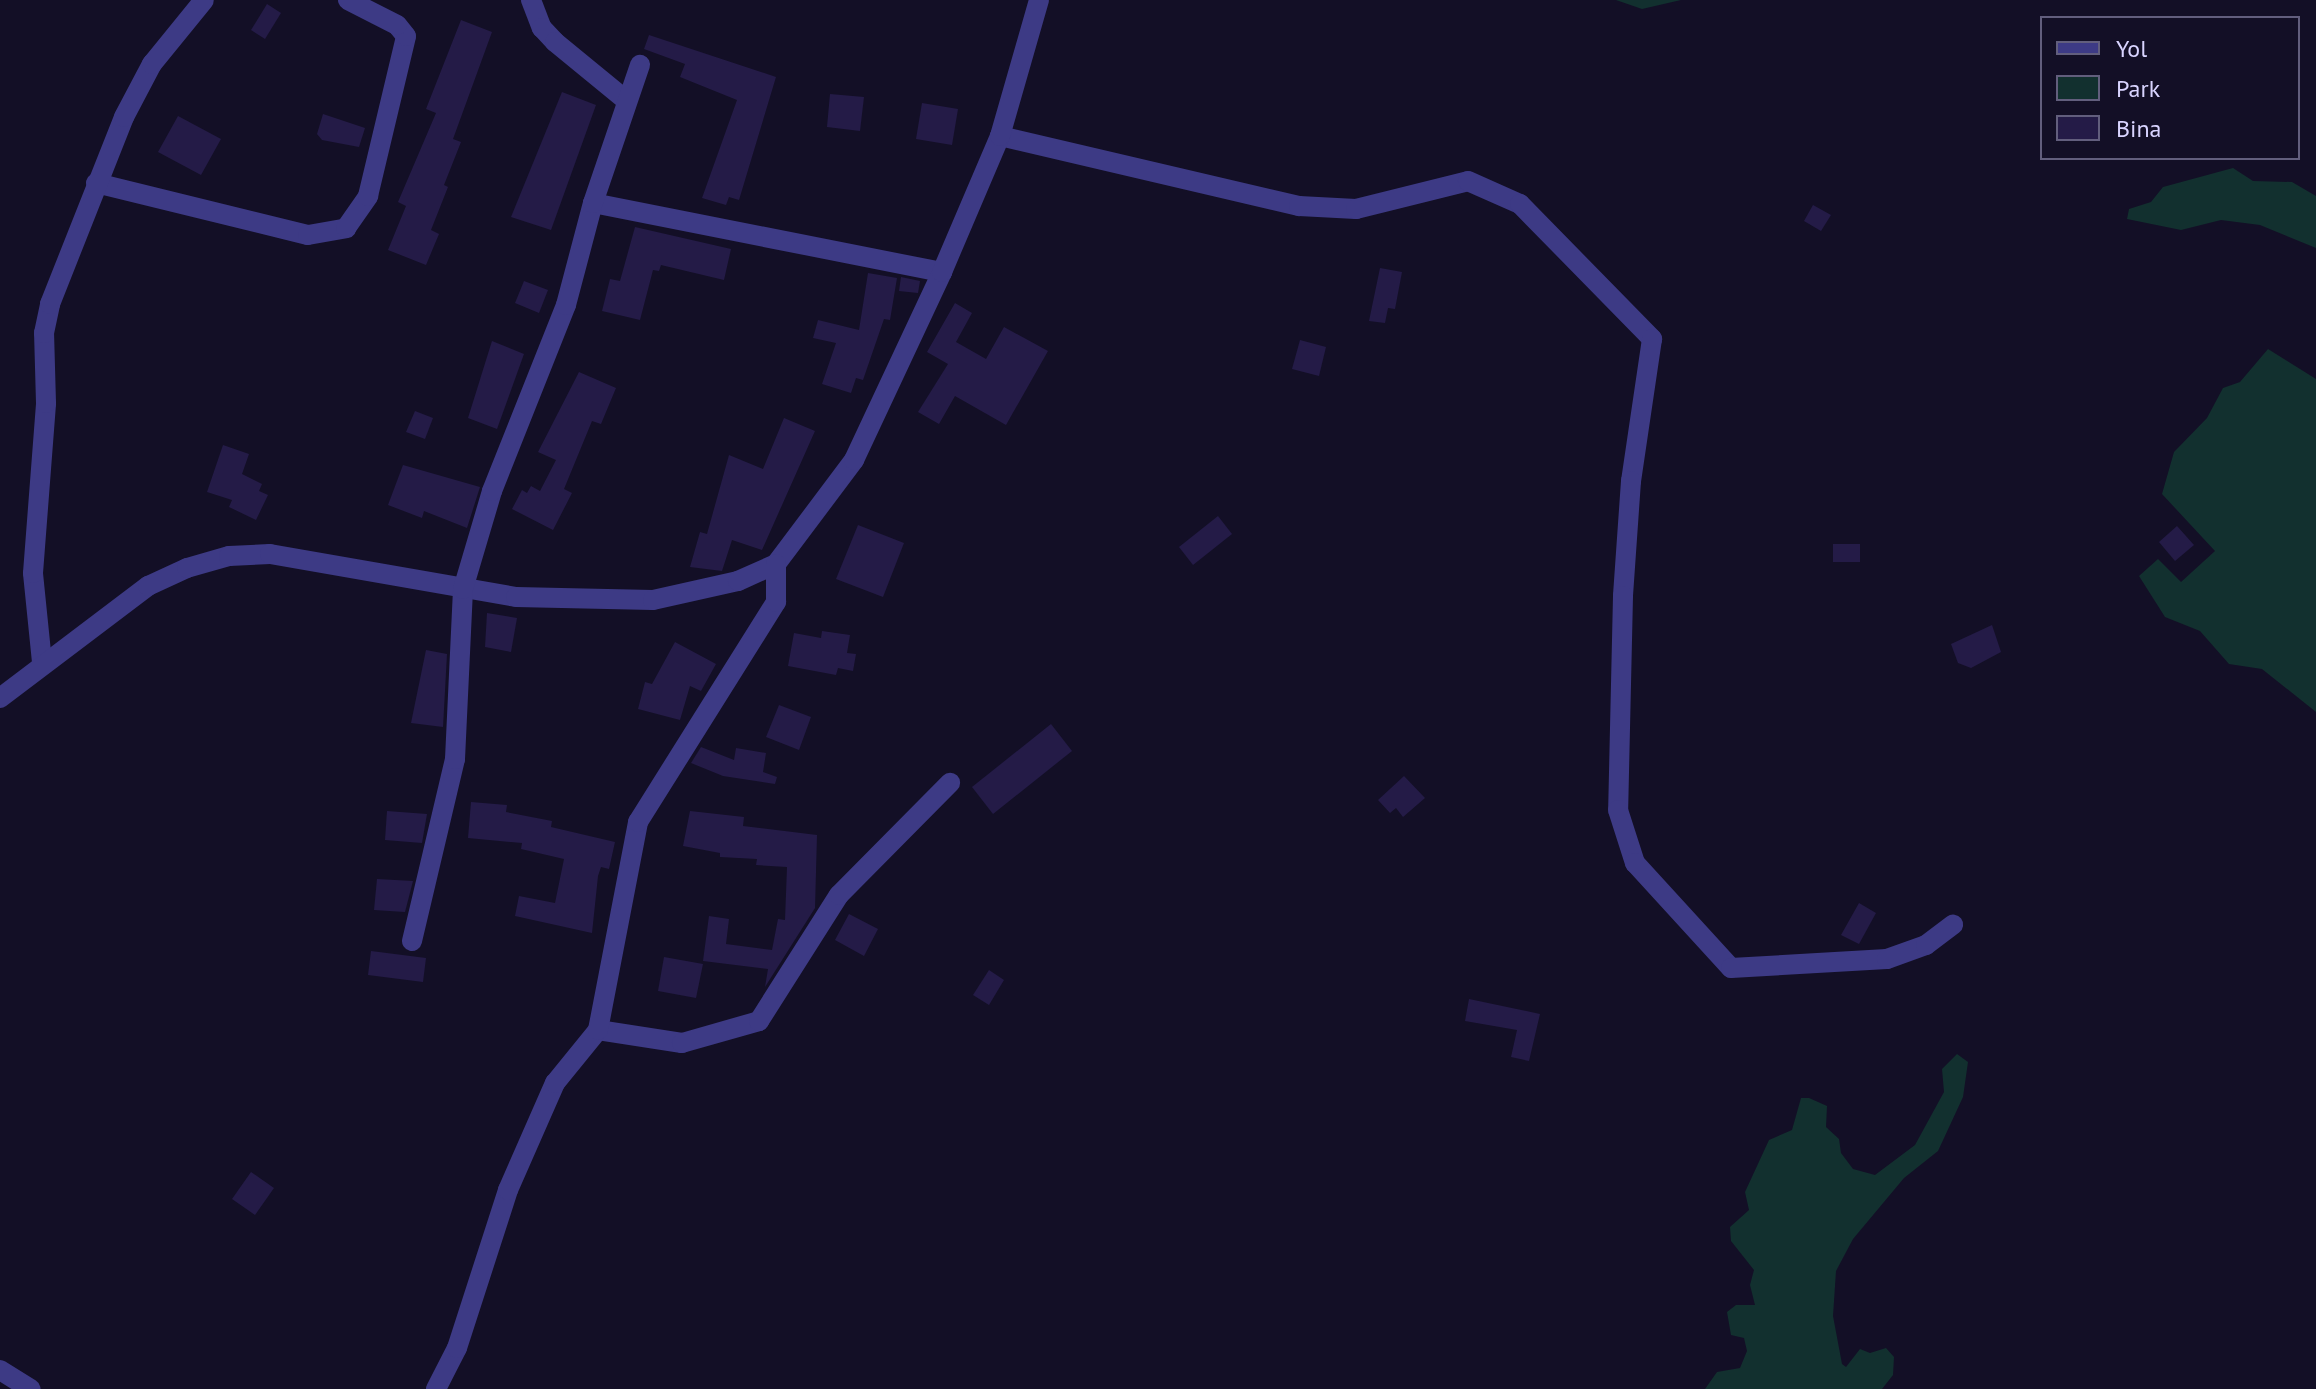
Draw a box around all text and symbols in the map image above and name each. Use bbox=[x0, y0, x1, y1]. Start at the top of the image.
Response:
legend bbox=[2040, 16, 2300, 160]
text: Yol bbox=[2116, 33, 2147, 64]
text: Park bbox=[2116, 73, 2160, 104]
text: Bina bbox=[2116, 113, 2161, 144]

